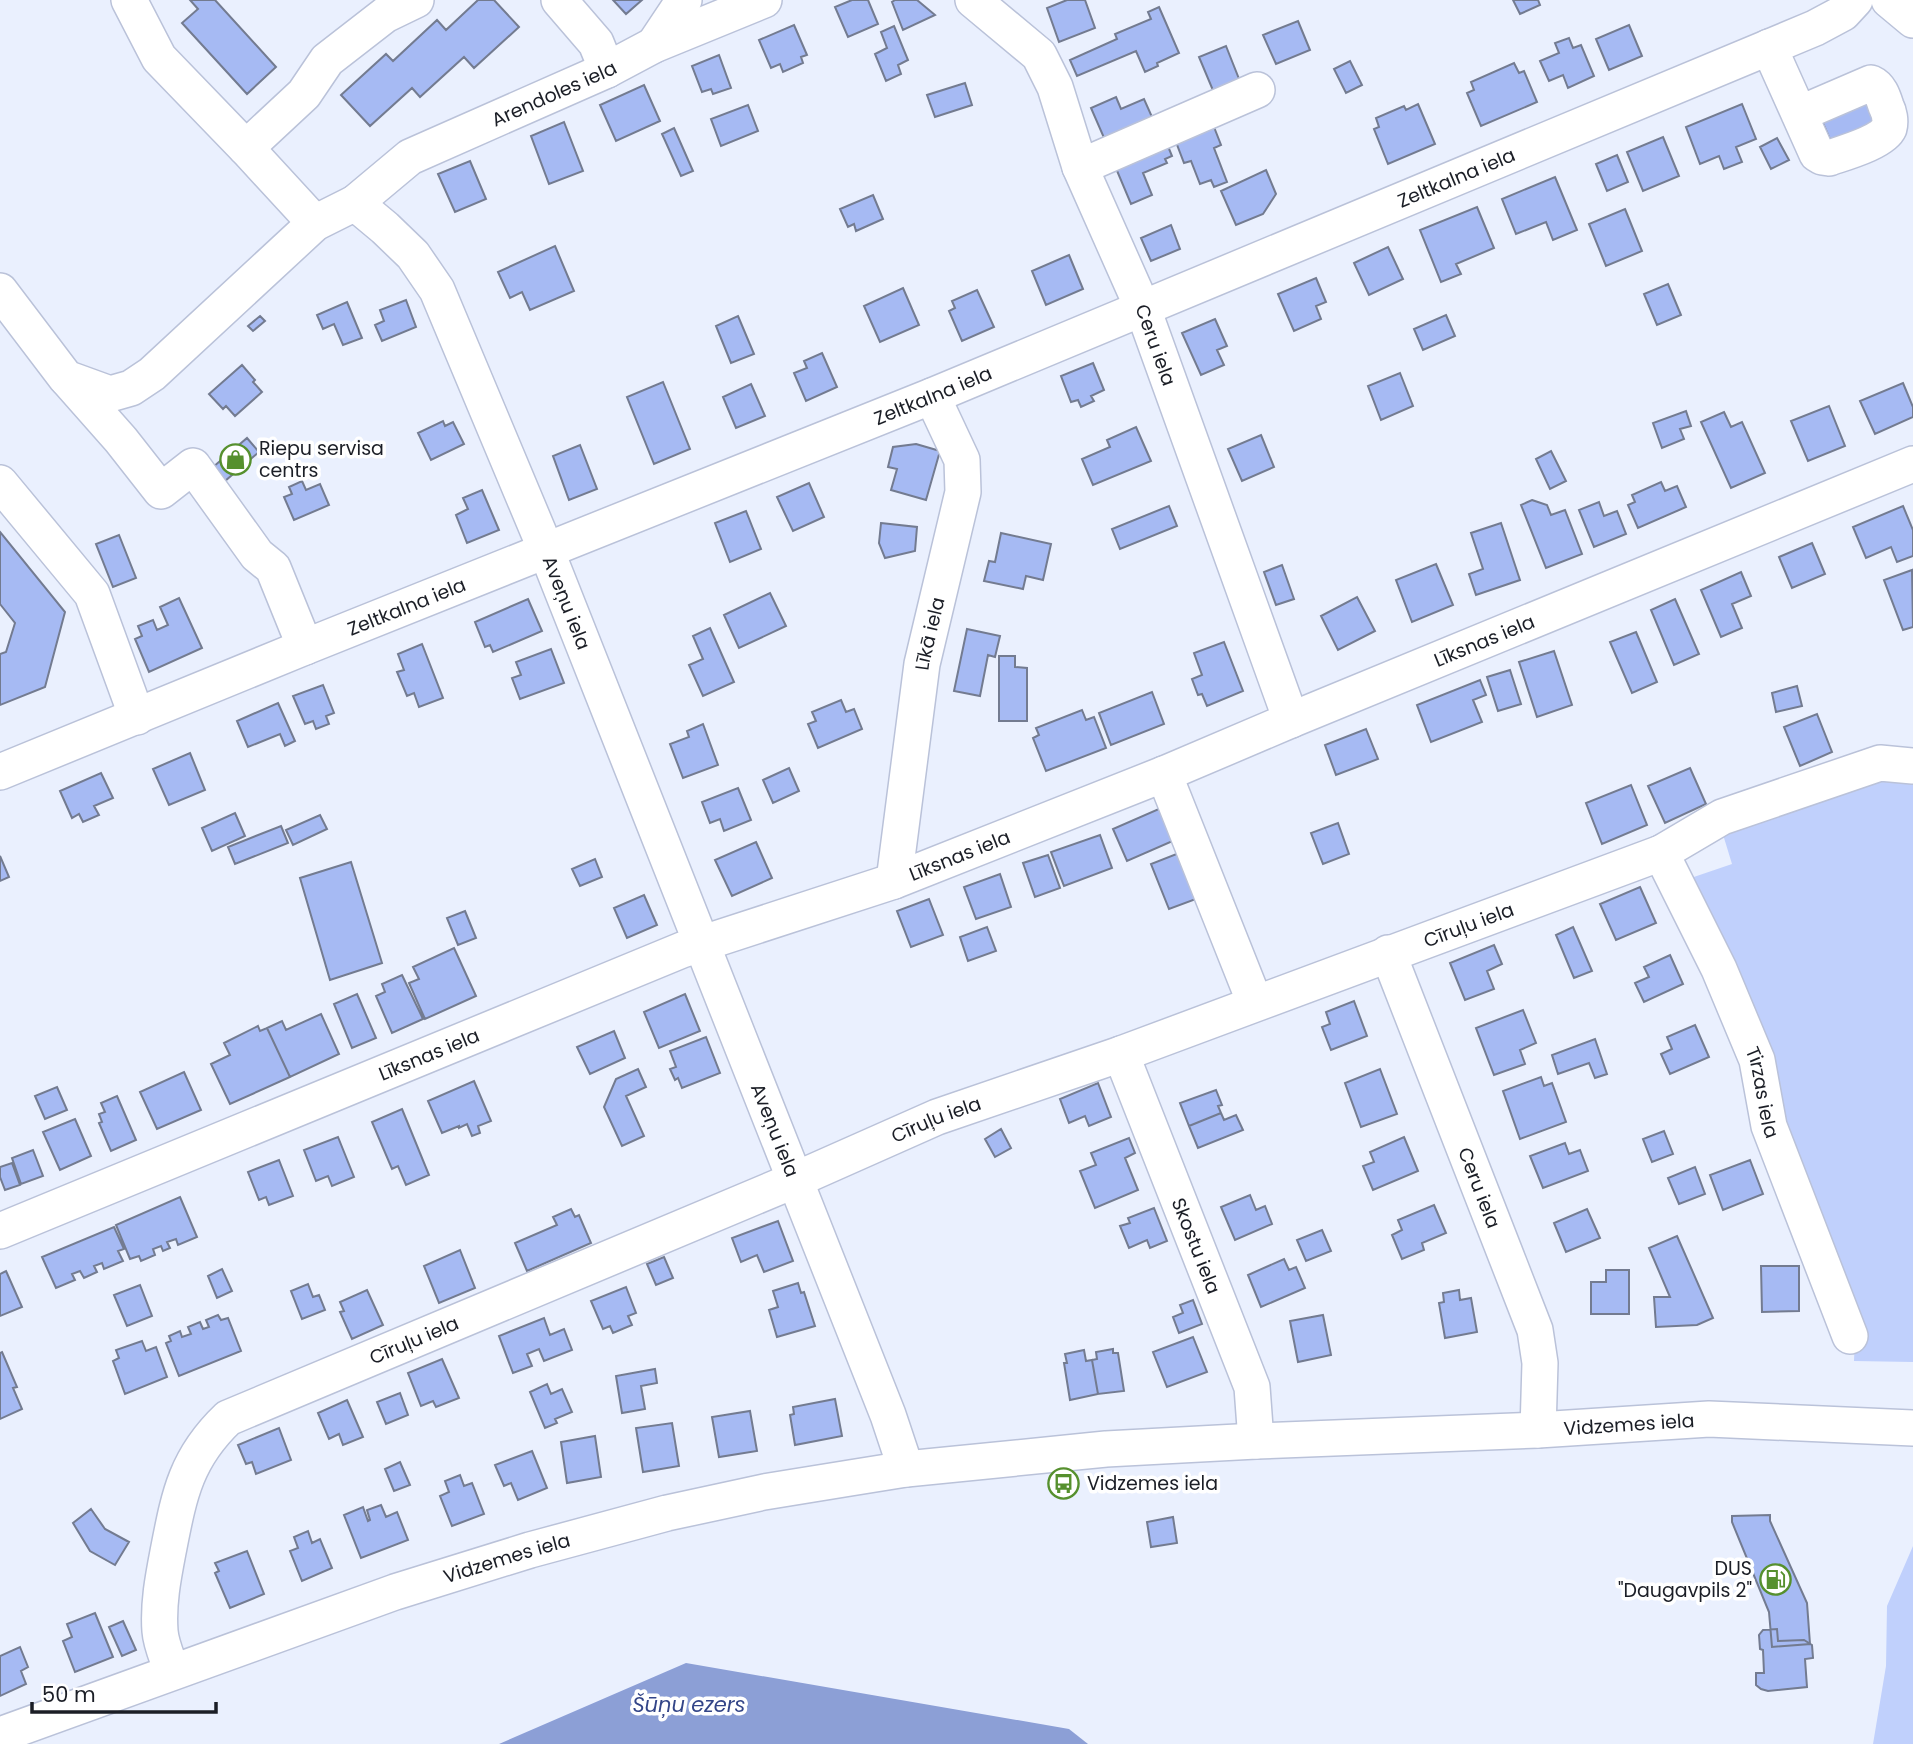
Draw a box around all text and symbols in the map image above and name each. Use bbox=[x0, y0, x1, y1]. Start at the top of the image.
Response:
street label: Arendoles iela bbox=[487, 54, 622, 133]
street label: Zeltkalna iela bbox=[1394, 141, 1519, 214]
street label: Ceru iela bbox=[1128, 301, 1183, 390]
street label: Zeltkalna iela bbox=[870, 360, 996, 432]
place label: Riepu servisa centrs bbox=[259, 435, 384, 484]
shop icon: Riepu servisa centrs bbox=[219, 442, 253, 476]
street label: Aveņu iela bbox=[536, 552, 597, 654]
street label: Zeltkalna iela bbox=[344, 571, 470, 643]
street label: Līkā iela bbox=[908, 594, 952, 672]
street label: Līksnas iela bbox=[1430, 608, 1539, 674]
street label: Līksnas iela bbox=[905, 823, 1014, 888]
street label: Cīruļu iela bbox=[1420, 896, 1518, 954]
street label: Līksnas iela bbox=[375, 1022, 484, 1088]
street label: Tirzas iela bbox=[1739, 1042, 1785, 1142]
street label: Aveņu iela bbox=[744, 1079, 805, 1181]
street label: Cīruļu iela bbox=[887, 1090, 985, 1150]
street label: Ceru iela bbox=[1451, 1144, 1507, 1232]
street label: Skostu iela bbox=[1165, 1194, 1227, 1298]
street label: Cīruļu iela bbox=[365, 1310, 463, 1371]
street label: Vidzemes iela bbox=[1563, 1407, 1695, 1442]
bus stop icon: Vidzemes iela bbox=[1047, 1466, 1081, 1500]
place label: Vidzemes iela bbox=[1087, 1470, 1218, 1497]
street label: Vidzemes iela bbox=[440, 1527, 573, 1590]
place label: DUS "Daugavpils 2" bbox=[1618, 1555, 1752, 1604]
fuel station icon: DUS "Daugavpils 2" bbox=[1758, 1562, 1792, 1596]
scale bar bbox=[32, 1670, 215, 1714]
text: 50 m bbox=[42, 1680, 96, 1709]
water label: Šūņu ezers bbox=[632, 1690, 746, 1719]

